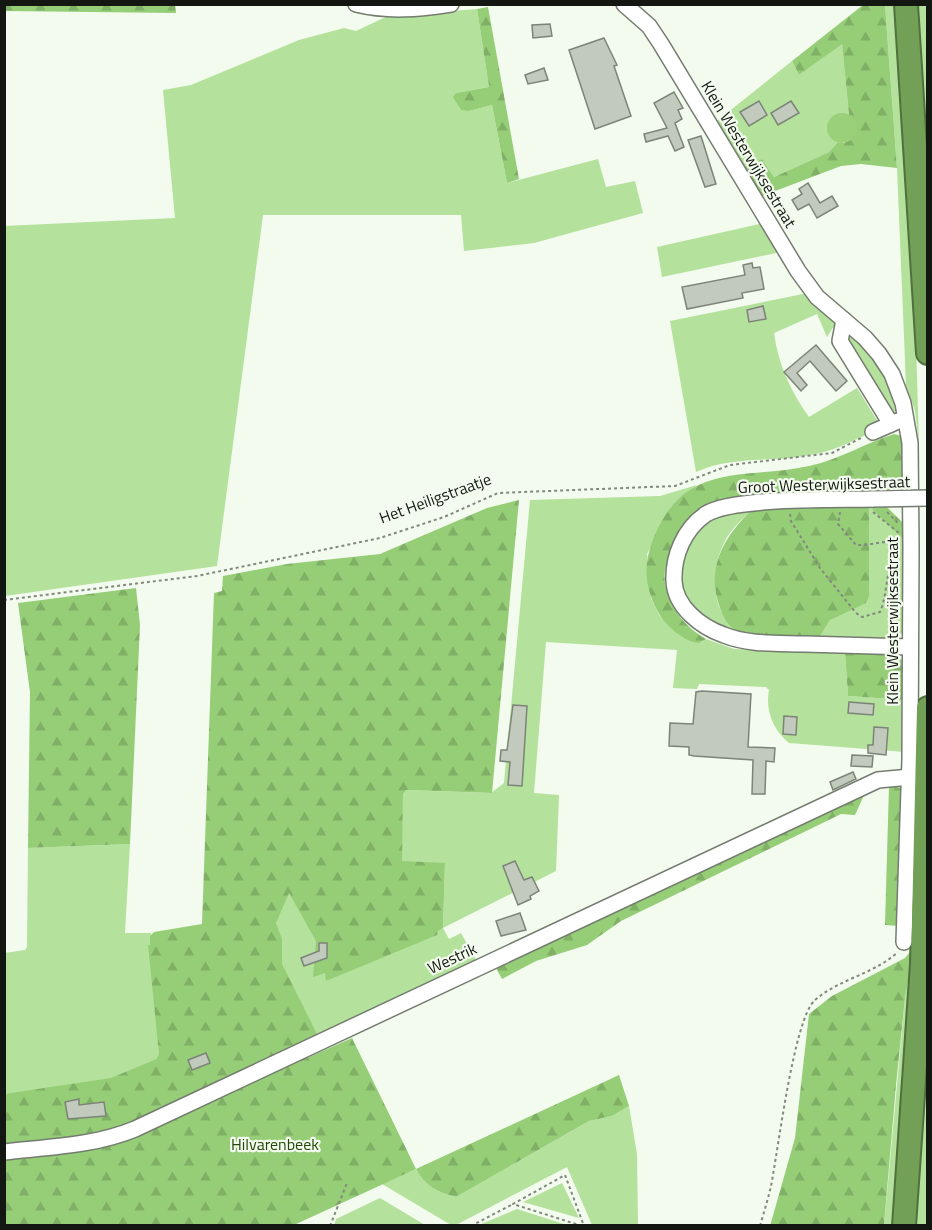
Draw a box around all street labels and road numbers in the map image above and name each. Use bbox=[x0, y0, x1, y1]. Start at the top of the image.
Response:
street label: Klein Westerwijksestraat bbox=[696, 76, 803, 232]
street label: Het Heiligstraatje bbox=[376, 467, 494, 529]
street label: Groot Westerwijksestraat bbox=[737, 469, 911, 499]
street label: Klein Westerwijksestraat bbox=[880, 537, 904, 705]
street label: Westrik bbox=[423, 936, 481, 980]

